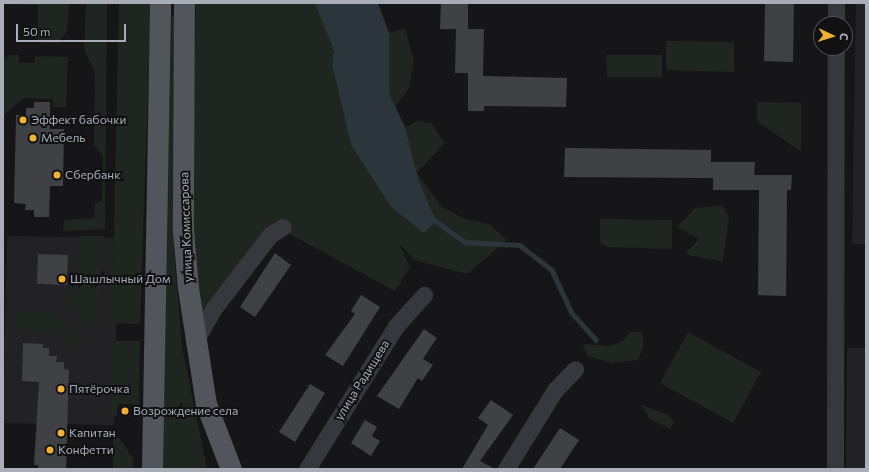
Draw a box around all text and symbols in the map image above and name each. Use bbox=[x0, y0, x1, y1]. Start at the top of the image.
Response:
scale bar bbox=[18, 16, 128, 42]
north arrow bbox=[813, 16, 853, 56]
text: 50 m bbox=[23, 24, 51, 38]
text: С bbox=[838, 33, 851, 41]
place label: Эффект бабочки bbox=[31, 113, 126, 127]
marker: Эффект бабочки bbox=[18, 115, 28, 125]
place label: Мебель bbox=[41, 131, 85, 145]
marker: Мебель bbox=[28, 133, 38, 143]
place label: Сбербанк bbox=[65, 168, 121, 182]
marker: Сбербанк bbox=[52, 170, 62, 180]
street label: улица Комиссарова bbox=[177, 172, 195, 282]
place label: Шашлычный Дом bbox=[70, 272, 171, 286]
marker: Шашлычный Дом bbox=[57, 274, 67, 284]
street label: улица Радищева bbox=[332, 337, 392, 423]
place label: Пятёрочка bbox=[69, 382, 129, 396]
marker: Пятёрочка bbox=[56, 384, 66, 394]
place label: Возрождение села bbox=[133, 404, 238, 418]
marker: Возрождение села bbox=[120, 406, 130, 416]
place label: Капитан bbox=[69, 426, 116, 440]
marker: Капитан bbox=[56, 428, 66, 438]
place label: Конфетти bbox=[58, 443, 114, 457]
marker: Конфетти bbox=[45, 445, 55, 455]

